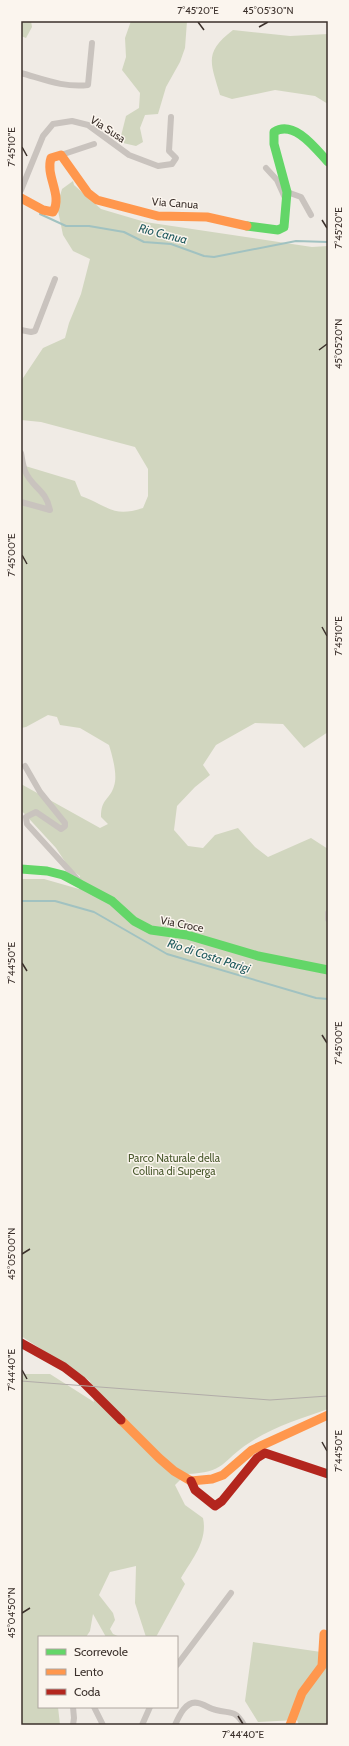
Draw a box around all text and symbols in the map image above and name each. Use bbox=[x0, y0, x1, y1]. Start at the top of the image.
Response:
text: 7°45'20"E bbox=[177, 4, 219, 17]
text: 45°05'30"N bbox=[243, 4, 293, 17]
street label: Via Susa bbox=[88, 112, 129, 146]
text: 7°45'10"E bbox=[5, 127, 18, 167]
street label: Via Canua bbox=[151, 194, 199, 212]
text: 7°45'20"E bbox=[332, 207, 345, 249]
water label: Rio Canua bbox=[137, 220, 189, 247]
text: 45°05'20"N bbox=[332, 319, 345, 369]
text: 7°45'00"E bbox=[5, 533, 18, 577]
text: 7°45'10"E bbox=[332, 616, 345, 656]
street label: Via Croce bbox=[159, 913, 205, 935]
water label: Rio di Costa Parigi bbox=[166, 935, 253, 976]
text: 7°44'50"E bbox=[5, 942, 18, 984]
text: 7°45'00"E bbox=[332, 1021, 345, 1065]
park label: Parco Naturale della Collina di Superga bbox=[128, 1151, 221, 1178]
text: 45°05'00"N bbox=[5, 1228, 18, 1280]
text: 7°44'40"E bbox=[5, 1348, 18, 1391]
text: 7°44'50"E bbox=[332, 1430, 345, 1472]
text: 45°04'50"N bbox=[5, 1587, 18, 1639]
legend bbox=[38, 1636, 178, 1708]
text: Scorrevole bbox=[74, 1644, 128, 1659]
text: Lento bbox=[74, 1664, 104, 1679]
text: Coda bbox=[74, 1684, 100, 1699]
text: 7°44'40"E bbox=[222, 1728, 265, 1741]

